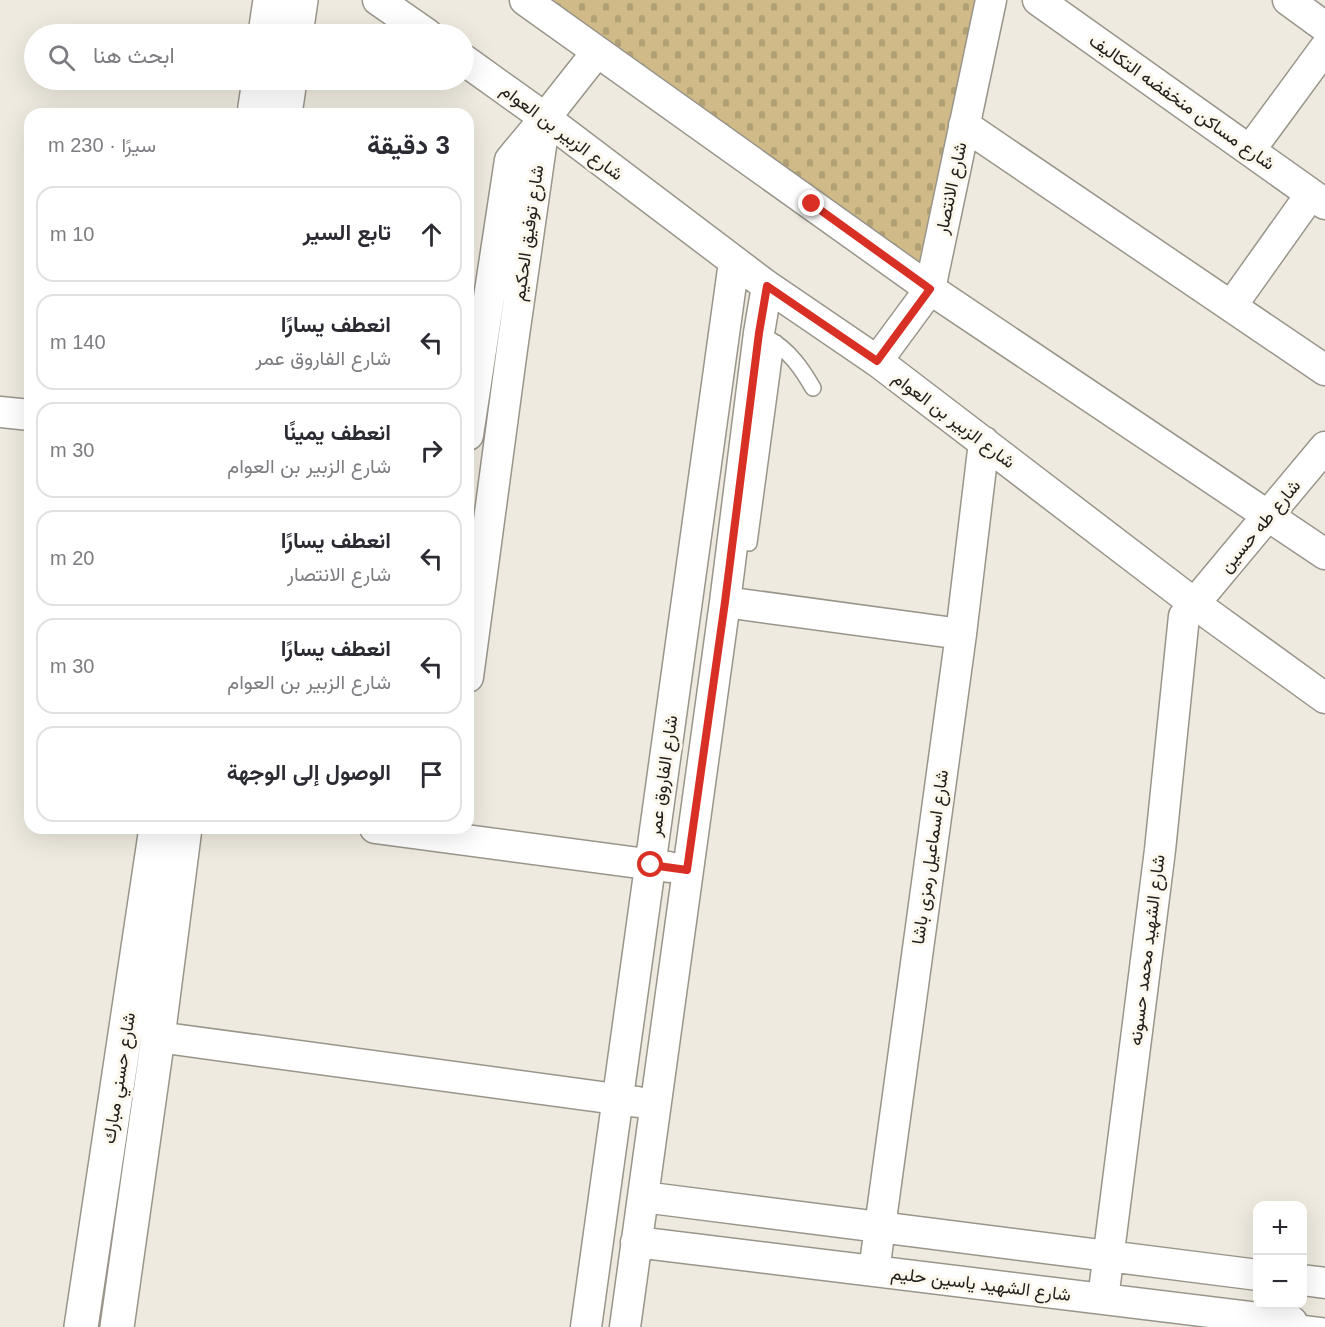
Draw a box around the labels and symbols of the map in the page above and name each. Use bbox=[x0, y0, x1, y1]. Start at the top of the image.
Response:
street label: شارع مساكن منخفضه التكاليف bbox=[1084, 30, 1279, 175]
street label: شارع الزبير بن العوام bbox=[496, 80, 627, 186]
street label: شارع الانتصار bbox=[931, 140, 972, 237]
street label: شارع توفيق الحكيم bbox=[509, 164, 549, 303]
route end bbox=[798, 190, 824, 216]
street label: شارع الزبير بن العوام bbox=[888, 368, 1019, 474]
street label: شارع طه حسين bbox=[1215, 476, 1306, 578]
street label: شارع الفاروق عمر bbox=[644, 714, 683, 839]
street label: شارع اسماعيل رمزى باشا bbox=[908, 768, 954, 946]
route start bbox=[637, 851, 663, 877]
street label: شارع الشهيد محمد حسونه bbox=[1125, 853, 1171, 1047]
street label: شارع حسني مبارك bbox=[99, 1011, 144, 1146]
street label: شارع الشهيد ياسين حليم bbox=[890, 1263, 1072, 1307]

